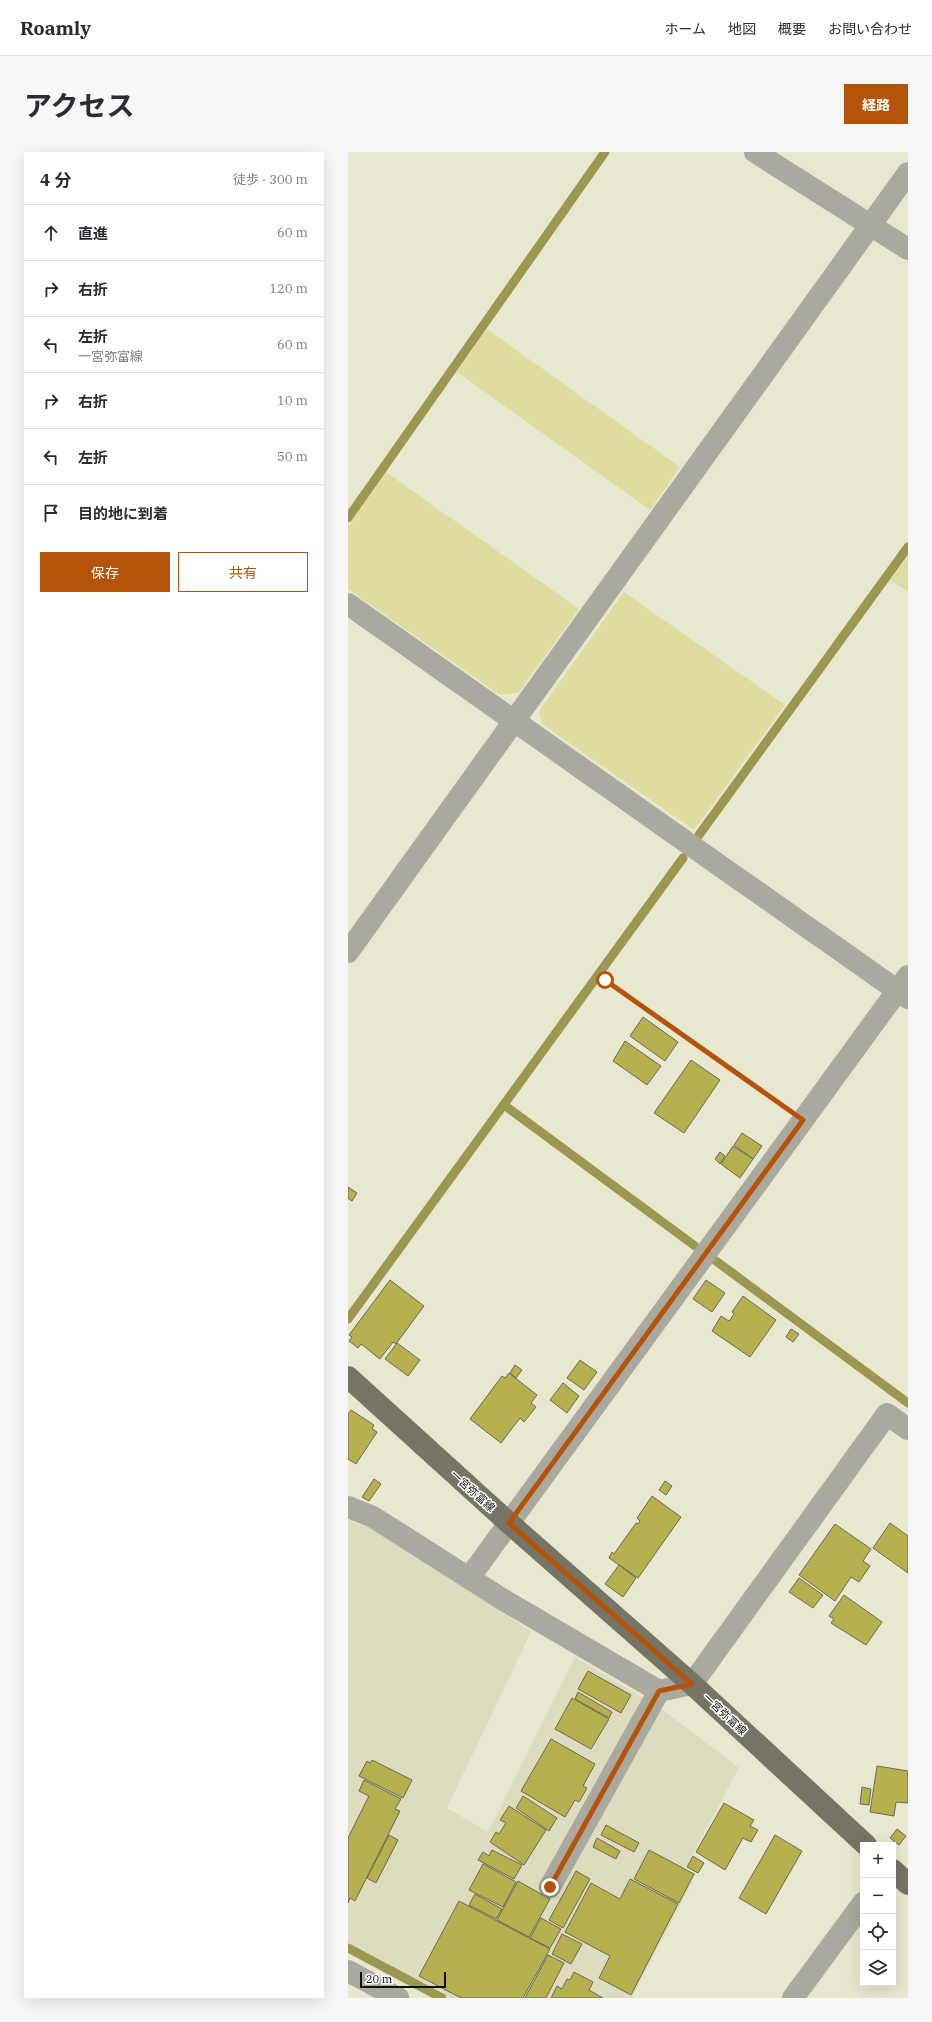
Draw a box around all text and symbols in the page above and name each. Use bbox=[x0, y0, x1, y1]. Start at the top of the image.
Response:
text: Roamly bbox=[20, 16, 91, 40]
text: ホーム bbox=[664, 20, 706, 38]
text: 地図 bbox=[728, 20, 756, 38]
text: 概要 bbox=[778, 20, 806, 38]
text: お問い合わせ bbox=[828, 20, 912, 38]
button: 経路 bbox=[844, 84, 908, 124]
text: アクセス bbox=[24, 87, 135, 124]
text: 4 分 bbox=[40, 169, 71, 191]
text: 徒歩 · 300 m bbox=[233, 171, 308, 188]
icon: ahead bbox=[40, 222, 62, 244]
text: 直進 bbox=[78, 224, 108, 243]
text: 60 m bbox=[277, 224, 308, 241]
icon: right bbox=[40, 278, 62, 300]
text: 右折 bbox=[78, 280, 108, 299]
text: 120 m bbox=[269, 280, 308, 297]
text: 左折 bbox=[78, 327, 108, 346]
icon: left bbox=[40, 334, 62, 356]
text: 60 m bbox=[277, 336, 308, 353]
text: 一宮弥富線 bbox=[78, 348, 143, 365]
icon: right bbox=[40, 390, 62, 412]
text: 右折 bbox=[78, 392, 108, 411]
text: 10 m bbox=[277, 392, 308, 409]
icon: left bbox=[40, 446, 62, 468]
text: 左折 bbox=[78, 448, 108, 467]
text: 50 m bbox=[277, 448, 308, 465]
icon: arrive bbox=[40, 502, 62, 524]
text: 目的地に到着 bbox=[78, 504, 168, 523]
button: 保存 bbox=[40, 552, 170, 592]
button: 共有 bbox=[178, 552, 308, 592]
route start bbox=[596, 971, 614, 989]
street label: 一宮弥富線 bbox=[448, 1467, 498, 1515]
street label: 一宮弥富線 bbox=[700, 1690, 750, 1738]
map controls bbox=[860, 1842, 896, 1986]
button: + bbox=[860, 1842, 896, 1878]
route end bbox=[541, 1878, 559, 1896]
button: − bbox=[860, 1878, 896, 1914]
button: locate bbox=[860, 1914, 896, 1950]
button: layers bbox=[860, 1950, 896, 1986]
scale bar bbox=[360, 1970, 446, 1989]
text: 20 m bbox=[366, 1972, 392, 1986]

